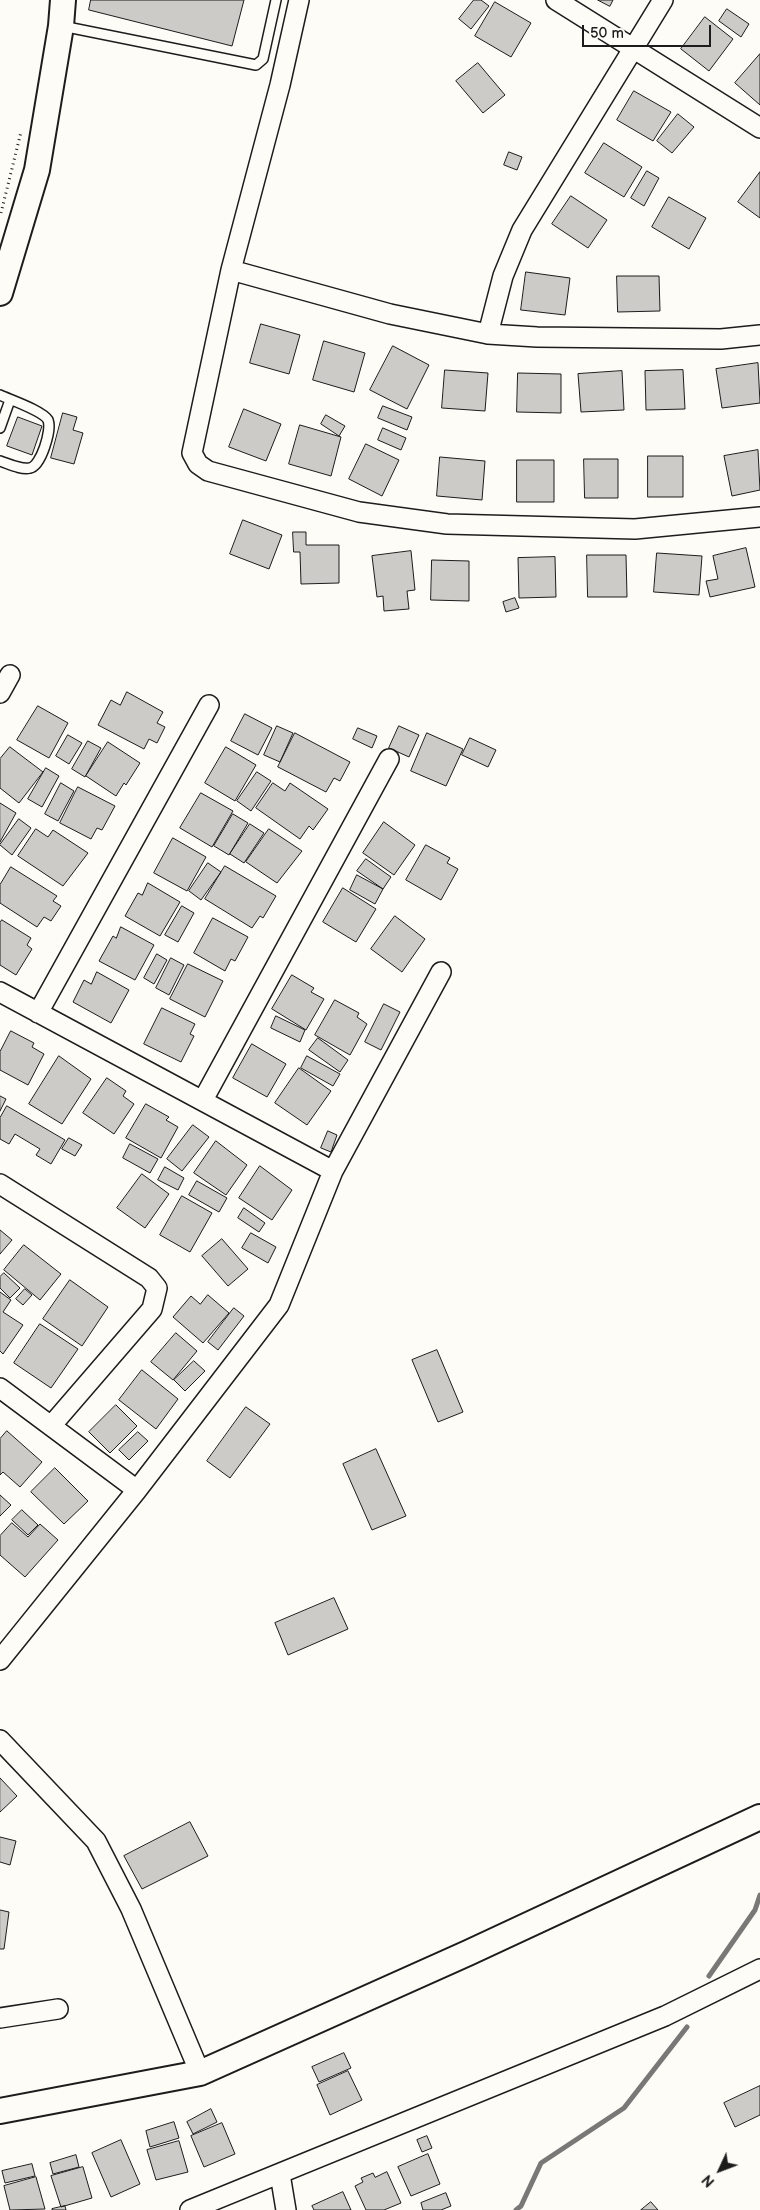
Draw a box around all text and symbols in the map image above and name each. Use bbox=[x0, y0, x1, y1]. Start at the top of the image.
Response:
scale bar bbox=[585, 15, 714, 47]
text: 50 m bbox=[590, 24, 624, 43]
north arrow bbox=[695, 2145, 745, 2195]
text: N bbox=[699, 2171, 718, 2190]

